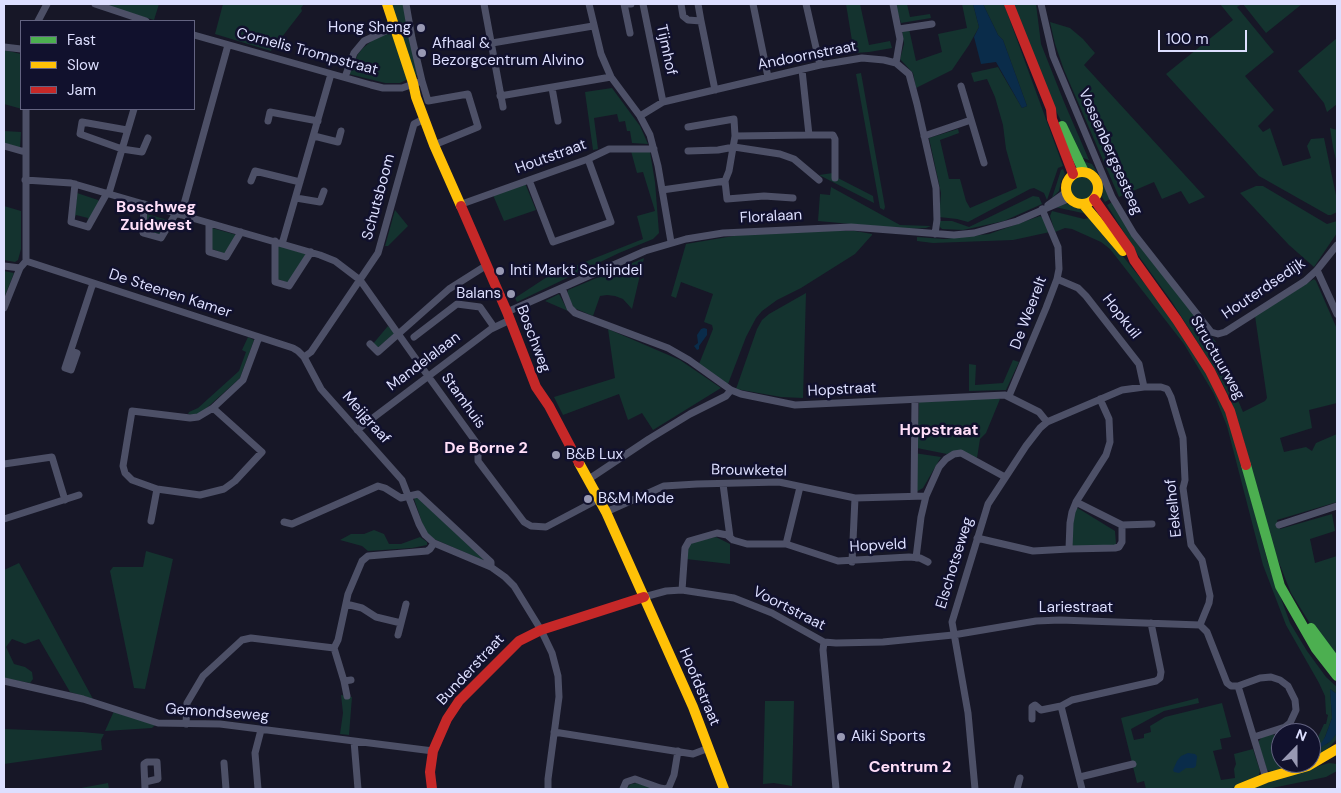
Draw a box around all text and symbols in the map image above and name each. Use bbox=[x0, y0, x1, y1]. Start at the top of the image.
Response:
place label: Hong Sheng bbox=[328, 19, 411, 37]
legend bbox=[20, 20, 195, 110]
scale bar bbox=[1161, 20, 1250, 52]
marker: Hong Sheng bbox=[415, 22, 427, 34]
street label: Tijmhof bbox=[652, 23, 680, 77]
street label: Cornelis Trompstraat bbox=[234, 24, 380, 80]
text: 100 m bbox=[1166, 29, 1209, 49]
text: Fast bbox=[67, 30, 96, 50]
place label: Afhaal & Bezorgcentrum Alvino bbox=[432, 35, 584, 70]
street label: Andoornstraat bbox=[756, 38, 858, 74]
marker: Afhaal & Bezorgcentrum Alvino bbox=[416, 47, 428, 59]
text: Slow bbox=[67, 55, 99, 75]
text: Jam bbox=[67, 80, 96, 100]
street label: Vossenbergsesteeg bbox=[1074, 86, 1146, 218]
street label: Houtstraat bbox=[513, 136, 589, 178]
street label: Schutsboom bbox=[359, 152, 399, 242]
district label: Boschweg Zuidwest bbox=[116, 198, 196, 236]
street label: Floralaan bbox=[739, 206, 803, 228]
street label: Houterdsedijk bbox=[1219, 254, 1309, 324]
place label: Inti Markt Schijndel bbox=[510, 262, 642, 280]
marker: Inti Markt Schijndel bbox=[494, 265, 506, 277]
street label: De Steenen Kamer bbox=[106, 266, 234, 322]
street label: De Weerelt bbox=[1007, 274, 1051, 352]
place label: Balans bbox=[456, 285, 501, 303]
marker: Balans bbox=[505, 288, 517, 300]
street label: Hopkuil bbox=[1098, 291, 1144, 343]
street label: Boschweg bbox=[512, 303, 554, 375]
street label: Structuurweg bbox=[1186, 313, 1248, 403]
street label: Mandelalaan bbox=[384, 329, 464, 395]
street label: Stamhuis bbox=[437, 370, 489, 432]
street label: Hopstraat bbox=[807, 379, 877, 401]
street label: Meijgraaf bbox=[338, 388, 394, 448]
district label: Hopstraat bbox=[900, 421, 978, 441]
district label: De Borne 2 bbox=[444, 439, 528, 459]
place label: B&B Lux bbox=[566, 446, 623, 464]
marker: B&B Lux bbox=[550, 449, 562, 461]
street label: Brouwketel bbox=[711, 461, 787, 481]
street label: Eekelhof bbox=[1162, 478, 1186, 538]
place label: B&M Mode bbox=[598, 490, 674, 508]
marker: B&M Mode bbox=[582, 493, 594, 505]
street label: Elschotseweg bbox=[933, 515, 977, 611]
street label: Hopveld bbox=[849, 536, 907, 556]
street label: Voortstraat bbox=[750, 583, 828, 635]
street label: Lariestraat bbox=[1039, 599, 1113, 617]
street label: Bunderstraat bbox=[434, 631, 508, 709]
street label: Hoofdstraat bbox=[675, 645, 723, 729]
street label: Gemondseweg bbox=[165, 700, 269, 726]
north arrow bbox=[1271, 723, 1321, 773]
text: N bbox=[1293, 725, 1309, 745]
place label: Aiki Sports bbox=[851, 728, 926, 746]
marker: Aiki Sports bbox=[835, 731, 847, 743]
district label: Centrum 2 bbox=[869, 758, 951, 778]

